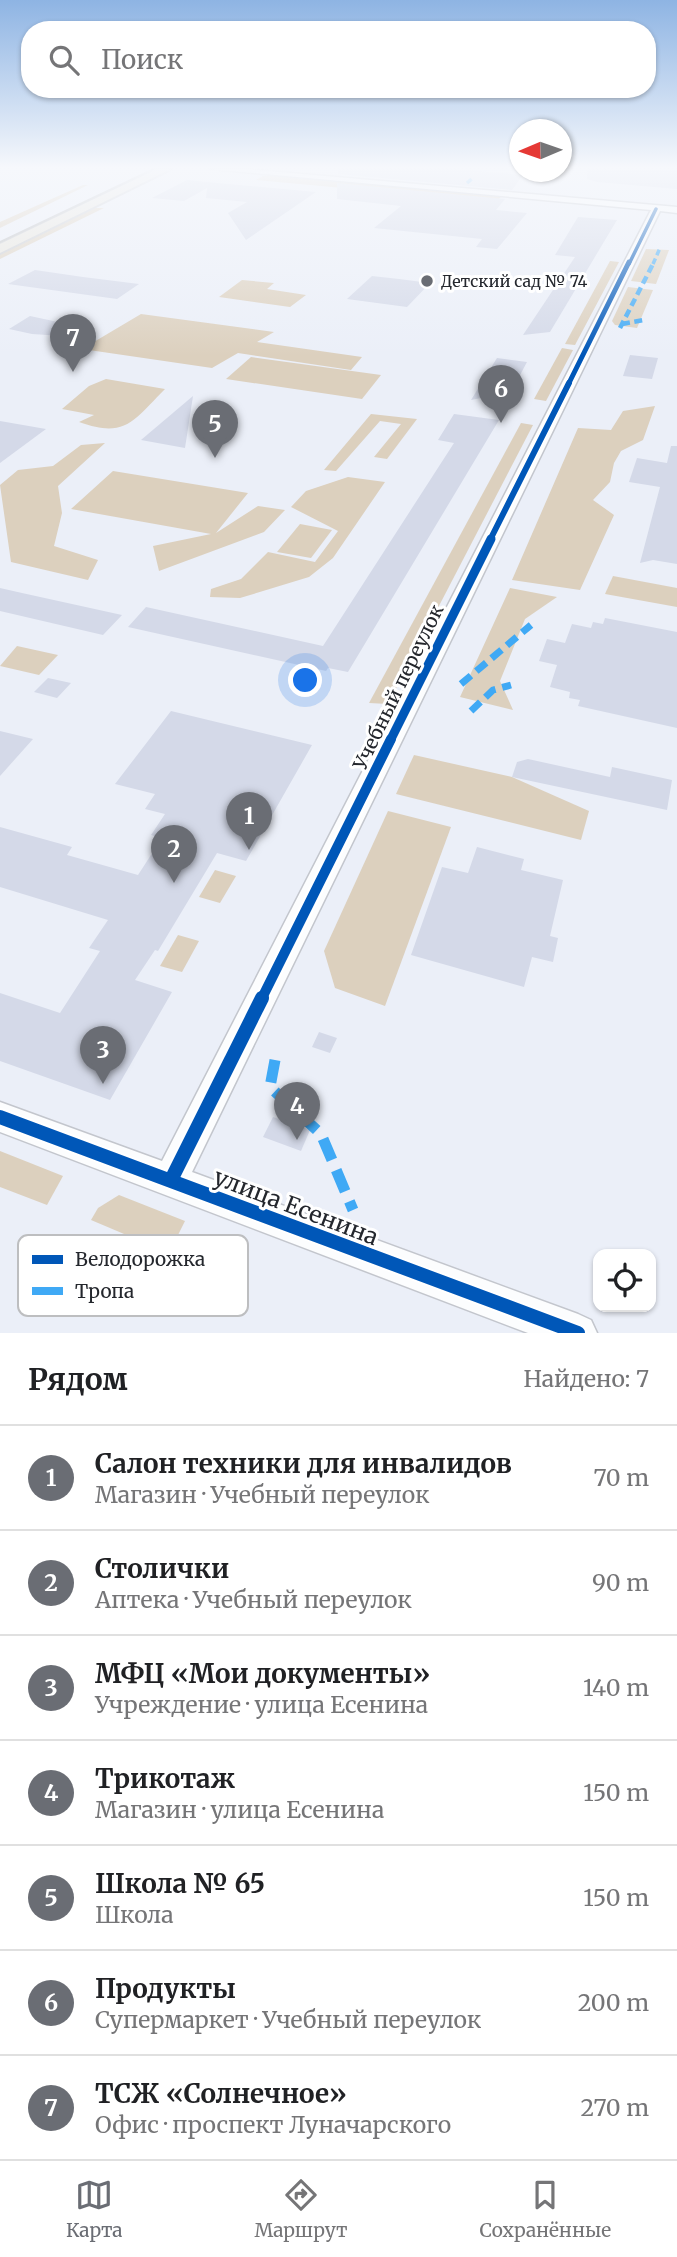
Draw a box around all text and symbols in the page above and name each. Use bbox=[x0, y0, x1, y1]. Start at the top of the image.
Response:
search box bbox=[21, 21, 656, 98]
icon: search bbox=[45, 41, 83, 79]
text: Поиск bbox=[101, 43, 183, 76]
north arrow bbox=[509, 119, 572, 182]
place label: Детский сад № 74 bbox=[441, 271, 587, 291]
marker: Детский сад № 74 bbox=[419, 273, 435, 289]
pin: 7 bbox=[50, 314, 96, 372]
pin: 6 bbox=[478, 365, 524, 423]
pin: 5 bbox=[192, 400, 238, 458]
street label: Учебный переулок bbox=[347, 600, 448, 774]
your location bbox=[288, 663, 322, 697]
pin: 1 bbox=[226, 792, 272, 850]
pin: 2 bbox=[151, 825, 197, 883]
pin: 3 bbox=[80, 1026, 126, 1084]
pin: 4 bbox=[274, 1082, 320, 1140]
street label: улица Есенина bbox=[210, 1162, 382, 1251]
legend bbox=[18, 1235, 248, 1316]
text: Велодорожка bbox=[75, 1247, 205, 1271]
map controls bbox=[593, 1249, 656, 1312]
button: locate bbox=[593, 1249, 656, 1312]
text: Тропа bbox=[75, 1279, 134, 1303]
text: Рядом bbox=[28, 1360, 128, 1398]
text: Найдено: 7 bbox=[523, 1364, 649, 1393]
text: Салон техники для инвалидов bbox=[95, 1447, 512, 1480]
text: 1 bbox=[46, 1463, 56, 1492]
text: 70 m bbox=[593, 1463, 649, 1492]
text: Магазин · Учебный переулок bbox=[95, 1480, 429, 1509]
text: Столички bbox=[95, 1552, 229, 1585]
text: 2 bbox=[44, 1568, 58, 1597]
text: 90 m bbox=[592, 1568, 649, 1597]
text: Аптека · Учебный переулок bbox=[95, 1585, 412, 1614]
text: МФЦ «Мои документы» bbox=[95, 1657, 430, 1690]
text: 3 bbox=[44, 1673, 58, 1702]
text: 140 m bbox=[583, 1673, 649, 1702]
text: Учреждение · улица Есенина bbox=[95, 1690, 428, 1719]
text: Трикотаж bbox=[95, 1762, 235, 1795]
text: 4 bbox=[44, 1778, 58, 1807]
text: 150 m bbox=[583, 1778, 649, 1807]
text: Магазин · улица Есенина bbox=[95, 1795, 384, 1824]
text: Школа № 65 bbox=[95, 1867, 265, 1900]
text: 5 bbox=[44, 1883, 58, 1912]
text: 150 m bbox=[583, 1883, 649, 1912]
text: Школа bbox=[95, 1900, 174, 1929]
text: Продукты bbox=[95, 1972, 236, 2005]
text: 6 bbox=[44, 1988, 58, 2017]
text: 200 m bbox=[578, 1988, 649, 2017]
text: Супермаркет · Учебный переулок bbox=[95, 2005, 481, 2034]
text: ТСЖ «Солнечное» bbox=[95, 2077, 347, 2110]
text: 7 bbox=[44, 2093, 58, 2122]
text: 270 m bbox=[581, 2093, 649, 2122]
text: Офис · проспект Луначарского bbox=[95, 2110, 451, 2139]
tab: Карта bbox=[66, 2176, 123, 2242]
tab: Маршрут bbox=[254, 2176, 348, 2242]
tab: Сохранённые bbox=[480, 2176, 611, 2242]

